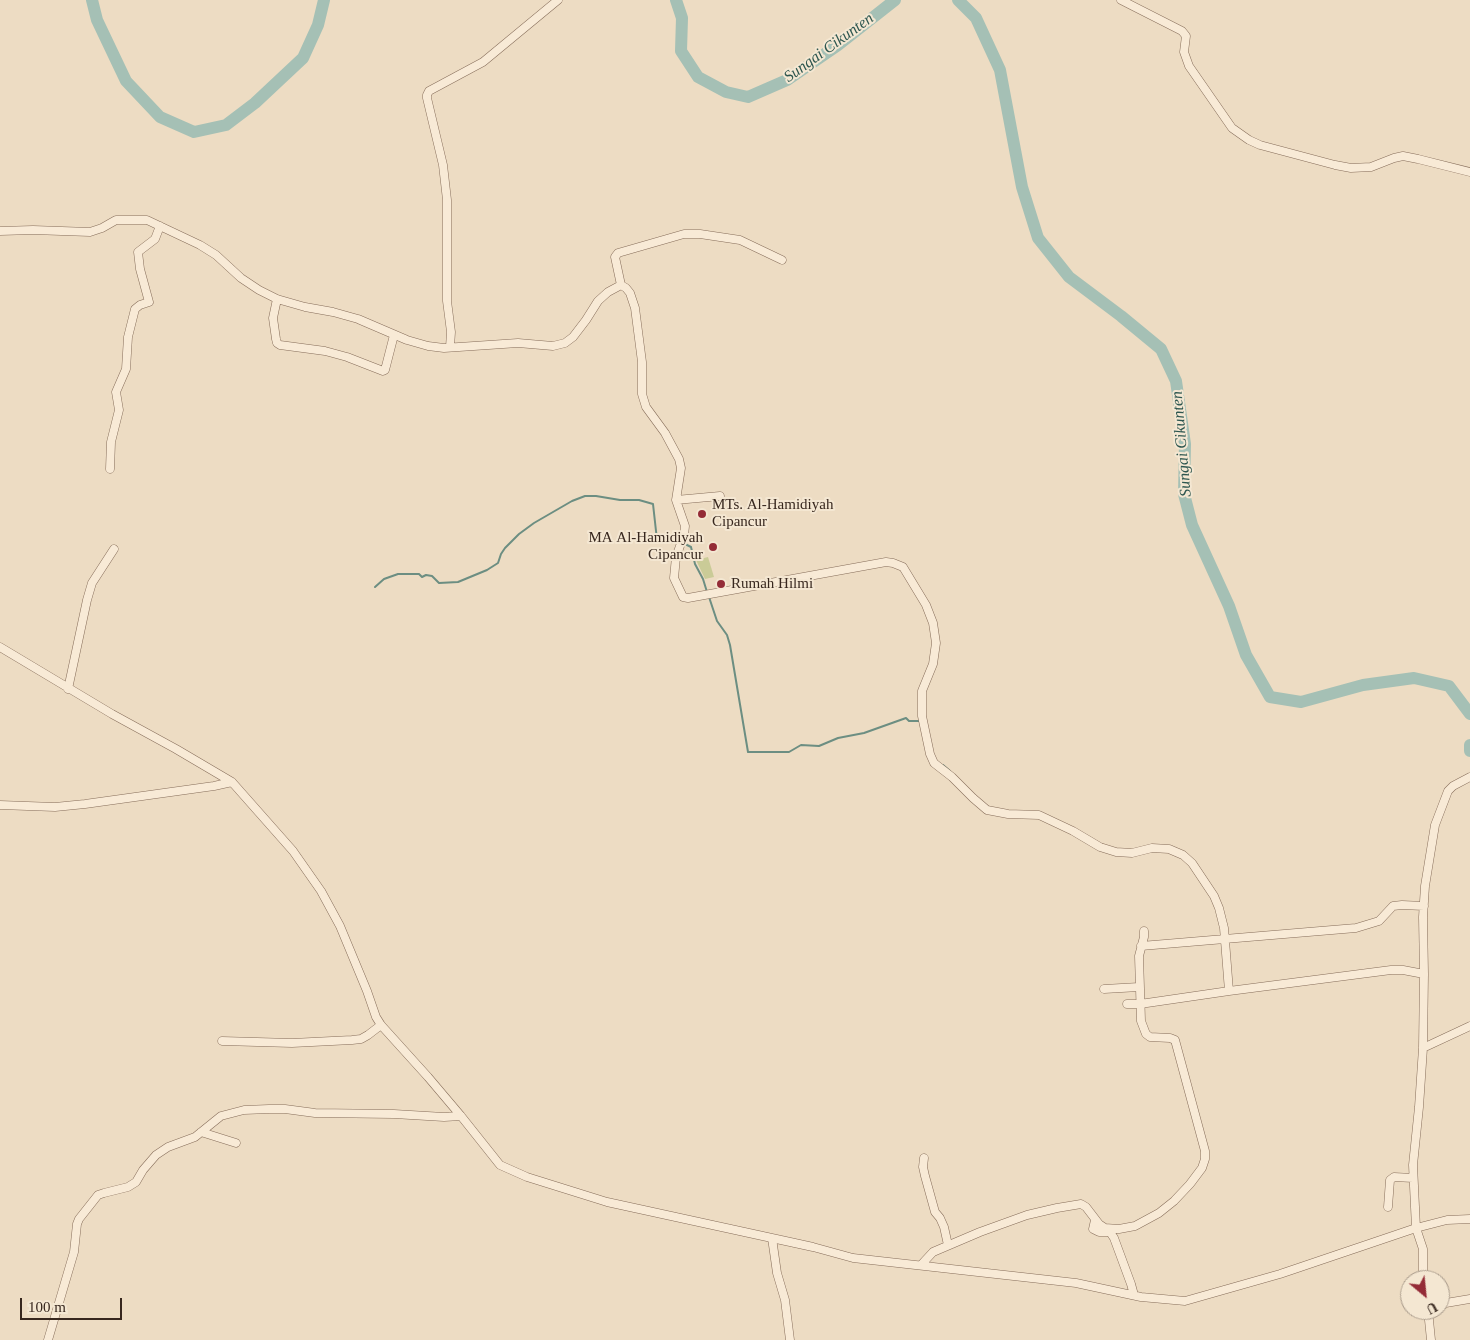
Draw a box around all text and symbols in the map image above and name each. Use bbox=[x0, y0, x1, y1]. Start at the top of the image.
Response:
water label: Sungai Cikunten bbox=[780, 9, 878, 87]
water label: Sungai Cikunten bbox=[1168, 390, 1196, 498]
place label: MTs. Al-Hamidiyah Cipancur bbox=[712, 496, 833, 531]
marker: MTs. Al-Hamidiyah Cipancur bbox=[696, 508, 708, 520]
place label: MA Al-Hamidiyah Cipancur bbox=[588, 529, 703, 564]
marker: MA Al-Hamidiyah Cipancur bbox=[707, 541, 719, 553]
place label: Rumah Hilmi bbox=[731, 575, 813, 593]
marker: Rumah Hilmi bbox=[715, 578, 727, 590]
north arrow bbox=[1400, 1270, 1450, 1320]
scale bar bbox=[22, 1288, 125, 1320]
text: 100 m bbox=[28, 1299, 66, 1315]
text: U bbox=[1424, 1299, 1440, 1317]

